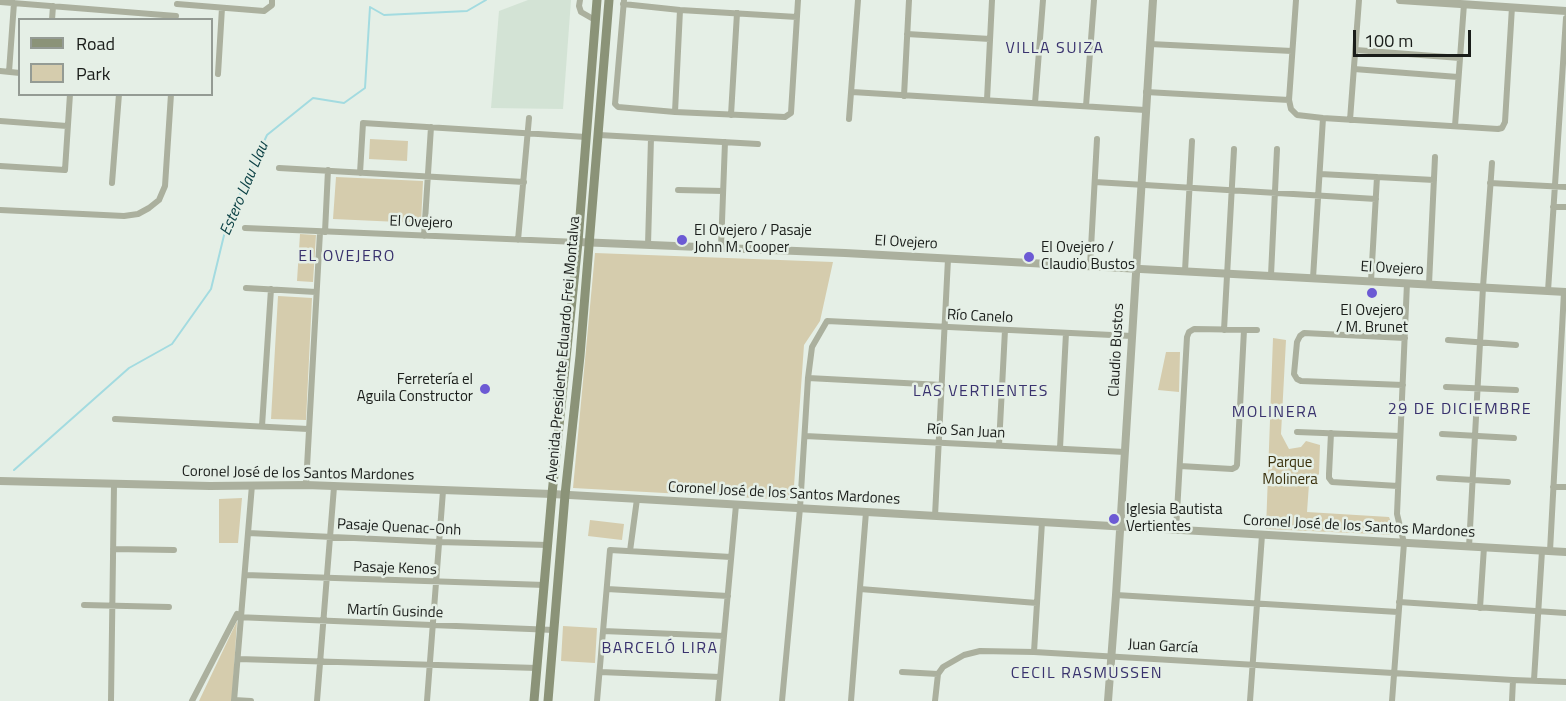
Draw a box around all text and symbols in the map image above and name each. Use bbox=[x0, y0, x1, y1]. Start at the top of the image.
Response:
legend bbox=[18, 18, 213, 96]
scale bar bbox=[1356, 18, 1474, 56]
text: 100 m bbox=[1364, 27, 1413, 54]
text: Road bbox=[76, 30, 115, 57]
district label: VILLA SUIZA bbox=[1005, 39, 1105, 59]
text: Park bbox=[76, 60, 110, 87]
water label: Estero Llau Llau bbox=[217, 139, 273, 239]
street label: El Ovejero bbox=[389, 213, 453, 233]
street label: Avenida Presidente Eduardo Frei Montalva bbox=[543, 215, 585, 483]
place label: El Ovejero / Pasaje John M. Cooper bbox=[694, 222, 812, 257]
street label: El Ovejero bbox=[874, 232, 938, 254]
marker: El Ovejero / Pasaje John M. Cooper bbox=[675, 233, 689, 247]
place label: El Ovejero / Claudio Bustos bbox=[1041, 239, 1135, 274]
district label: EL OVEJERO bbox=[298, 247, 396, 267]
marker: El Ovejero / Claudio Bustos bbox=[1022, 250, 1036, 264]
street label: El Ovejero bbox=[1360, 258, 1424, 280]
marker: El Ovejero / M. Brunet bbox=[1365, 286, 1379, 300]
place label: El Ovejero / M. Brunet bbox=[1336, 302, 1408, 337]
street label: Claudio Bustos bbox=[1106, 303, 1128, 397]
street label: Río Canelo bbox=[946, 306, 1014, 328]
place label: Ferretería el Aguila Constructor bbox=[357, 371, 473, 406]
marker: Ferretería el Aguila Constructor bbox=[478, 382, 492, 396]
district label: LAS VERTIENTES bbox=[913, 382, 1049, 402]
district label: 29 DE DICIEMBRE bbox=[1388, 400, 1532, 420]
district label: MOLINERA bbox=[1232, 403, 1318, 423]
street label: Río San Juan bbox=[926, 421, 1006, 443]
park label: Parque Molinera bbox=[1262, 454, 1318, 489]
street label: Coronel José de los Santos Mardones bbox=[182, 463, 414, 485]
street label: Coronel José de los Santos Mardones bbox=[667, 479, 901, 509]
place label: Iglesia Bautista Vertientes bbox=[1126, 501, 1222, 536]
marker: Iglesia Bautista Vertientes bbox=[1107, 512, 1121, 526]
street label: Coronel José de los Santos Mardones bbox=[1242, 512, 1476, 542]
street label: Pasaje Quenac-Onh bbox=[336, 516, 462, 540]
street label: Pasaje Kenos bbox=[353, 559, 437, 579]
street label: Martín Gusinde bbox=[347, 601, 443, 623]
street label: Juan García bbox=[1127, 636, 1199, 658]
district label: BARCELÓ LIRA bbox=[602, 639, 718, 659]
district label: CECIL RASMUSSEN bbox=[1011, 664, 1163, 684]

